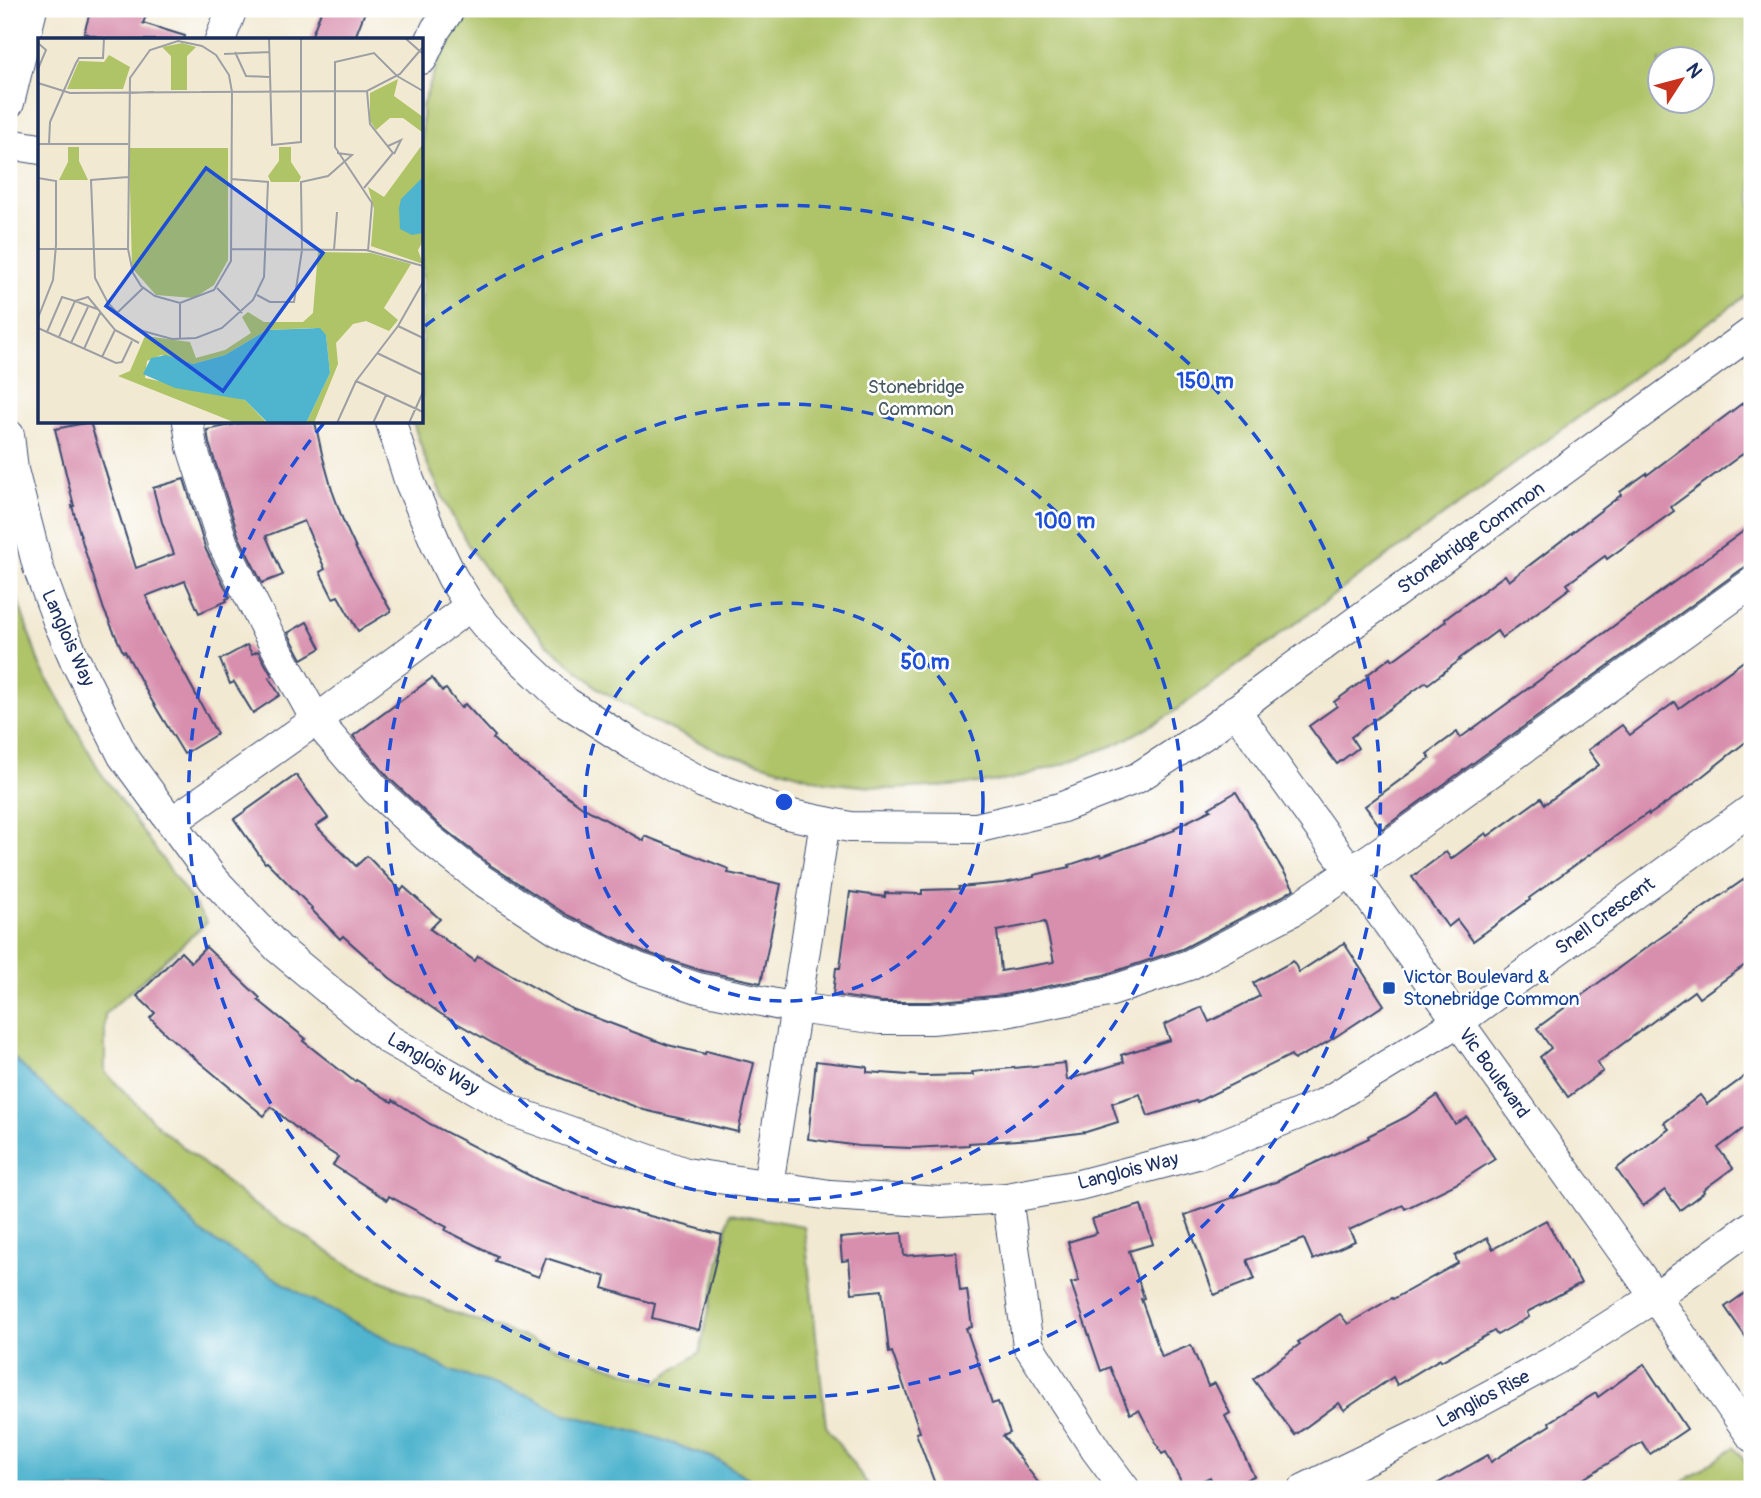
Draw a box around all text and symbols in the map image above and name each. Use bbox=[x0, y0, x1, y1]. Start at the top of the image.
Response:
inset map bbox=[38, 38, 424, 424]
north arrow bbox=[1646, 46, 1716, 116]
text: N bbox=[1680, 58, 1708, 83]
text: 150 m bbox=[1176, 368, 1234, 395]
park label: Stonebridge Common bbox=[868, 375, 965, 421]
street label: Stonebridge Common bbox=[1393, 476, 1549, 600]
text: 100 m bbox=[1035, 508, 1095, 535]
street label: Langlois Way bbox=[36, 586, 100, 690]
text: 50 m bbox=[901, 649, 950, 676]
centre of rings bbox=[772, 790, 796, 814]
street label: Snell Crescent bbox=[1551, 872, 1660, 960]
place label: Victor Boulevard & Stonebridge Common bbox=[1403, 965, 1579, 1011]
marker: Victor Boulevard & Stonebridge Common bbox=[1381, 980, 1397, 996]
street label: Vic Boulevard bbox=[1453, 1023, 1535, 1123]
street label: Langlois Way bbox=[383, 1027, 483, 1101]
street label: Langlois Way bbox=[1075, 1147, 1181, 1195]
street label: Langlios Rise bbox=[1432, 1364, 1534, 1434]

